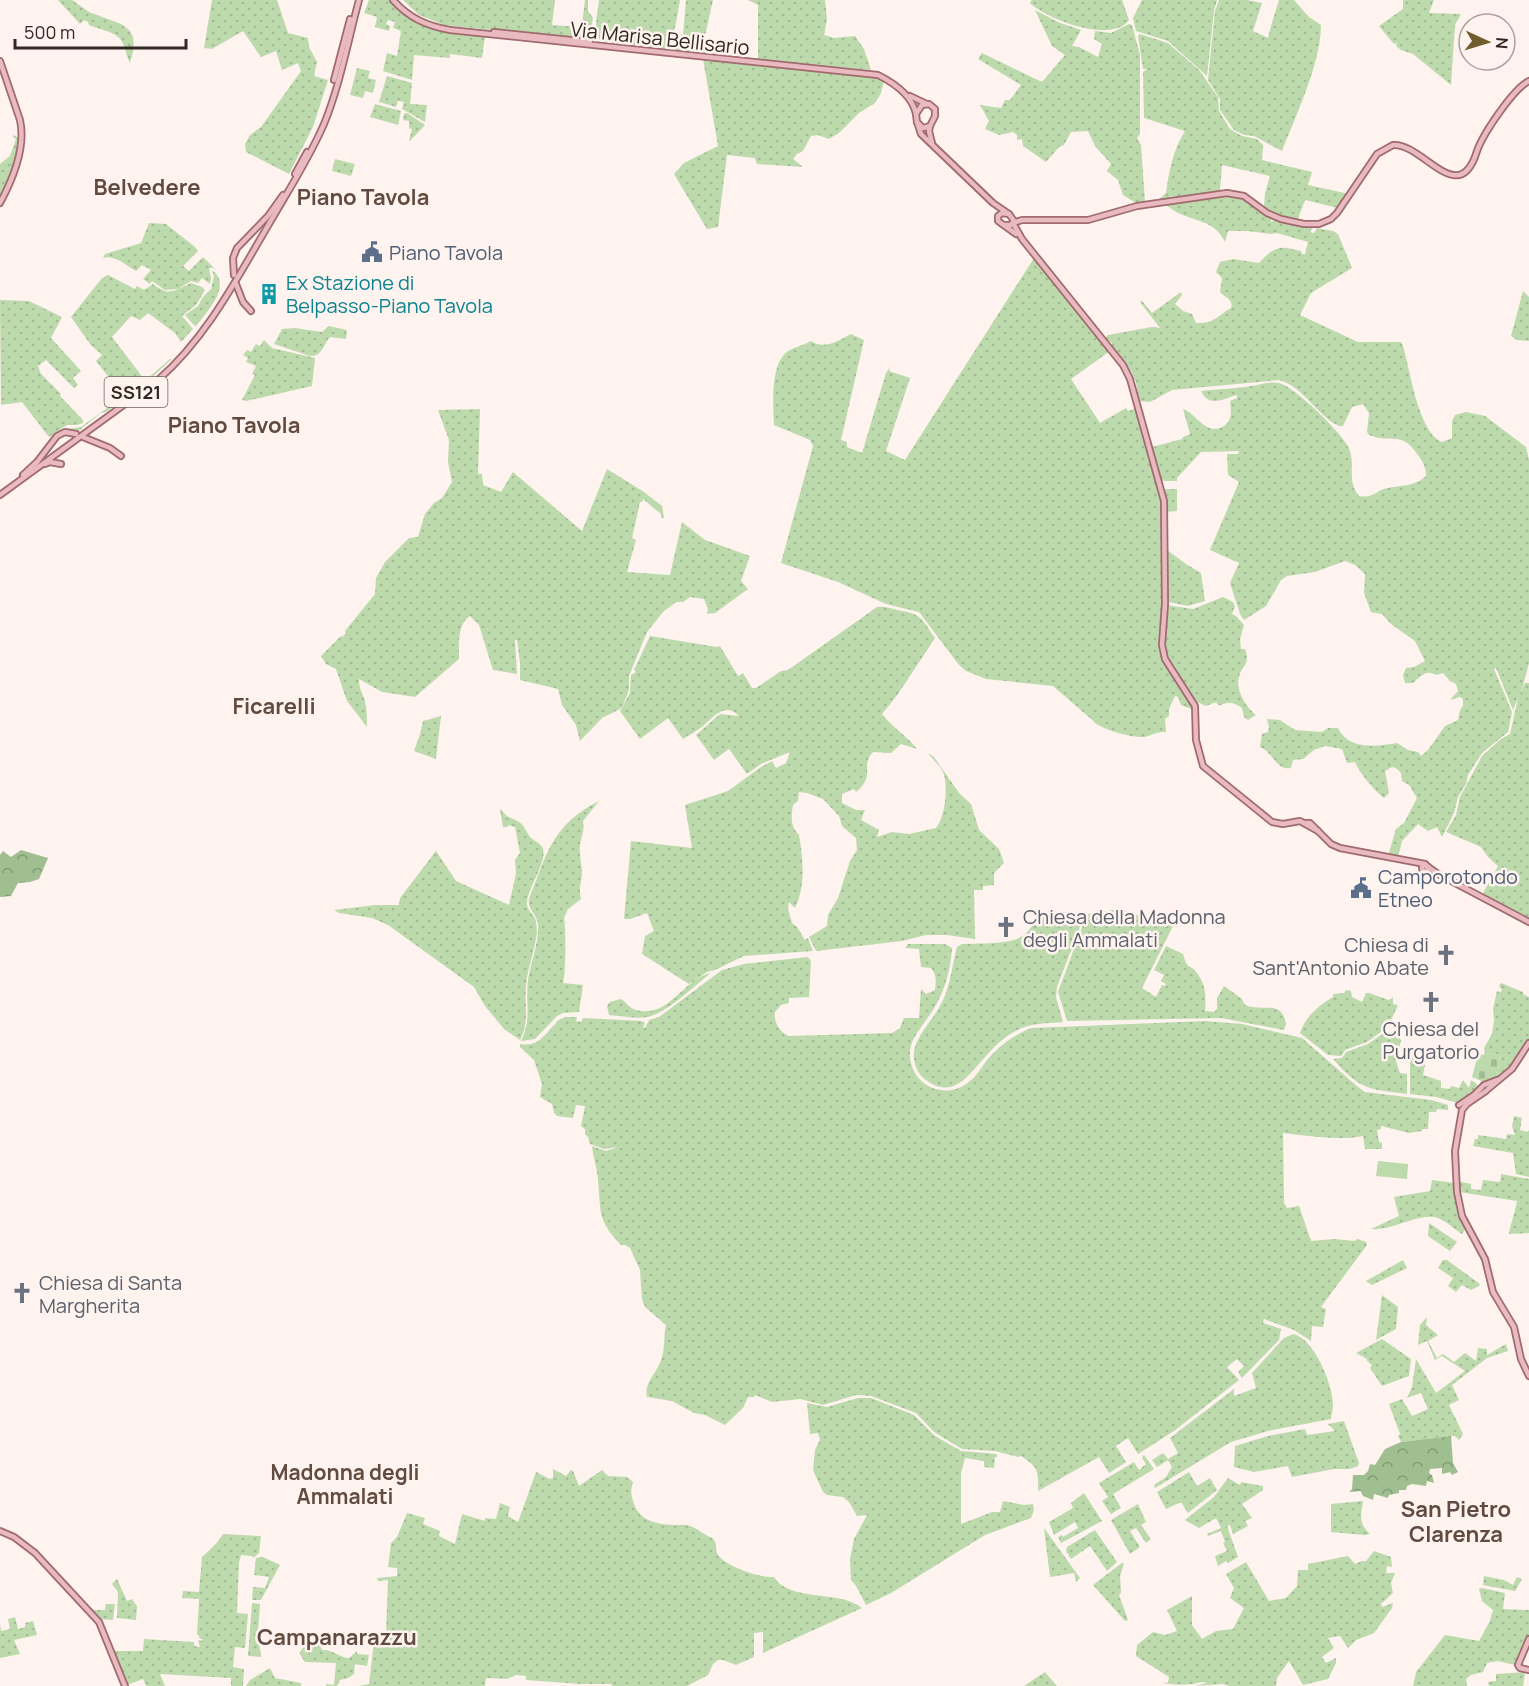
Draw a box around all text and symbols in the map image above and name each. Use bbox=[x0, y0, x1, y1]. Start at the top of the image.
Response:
scale bar bbox=[15, 12, 186, 50]
north arrow bbox=[1457, 12, 1517, 72]
street label: Via Marisa Bellisario bbox=[569, 15, 751, 61]
text: 500 m bbox=[24, 20, 75, 44]
text: N bbox=[1491, 37, 1513, 50]
district label: Belvedere bbox=[94, 172, 200, 202]
district label: Piano Tavola bbox=[297, 182, 429, 212]
place label: Piano Tavola bbox=[389, 239, 503, 266]
public building icon: Piano Tavola bbox=[360, 240, 384, 264]
place label: Ex Stazione di Belpasso-Piano Tavola bbox=[286, 269, 493, 319]
building icon: Ex Stazione di Belpasso-Piano Tavola bbox=[257, 282, 281, 306]
road number: SS121 bbox=[104, 377, 168, 407]
district label: Piano Tavola bbox=[168, 410, 300, 440]
district label: Ficarelli bbox=[232, 691, 316, 721]
place label: Camporotondo Etneo bbox=[1378, 863, 1518, 913]
public building icon: Camporotondo Etneo bbox=[1349, 876, 1373, 900]
place label: Chiesa della Madonna degli Ammalati bbox=[1023, 903, 1226, 953]
church icon: Chiesa della Madonna degli Ammalati bbox=[994, 915, 1018, 939]
place label: Chiesa di Sant'Antonio Abate bbox=[1253, 931, 1429, 981]
church icon: Chiesa di Sant'Antonio Abate bbox=[1434, 943, 1458, 967]
church icon: Chiesa del Purgatorio bbox=[1419, 990, 1443, 1014]
place label: Chiesa del Purgatorio bbox=[1383, 1015, 1480, 1065]
place label: Chiesa di Santa Margherita bbox=[39, 1269, 182, 1319]
church icon: Chiesa di Santa Margherita bbox=[10, 1281, 34, 1305]
district label: Madonna degli Ammalati bbox=[271, 1458, 419, 1510]
district label: San Pietro Clarenza bbox=[1401, 1494, 1511, 1549]
district label: Campanarazzu bbox=[257, 1622, 417, 1652]

